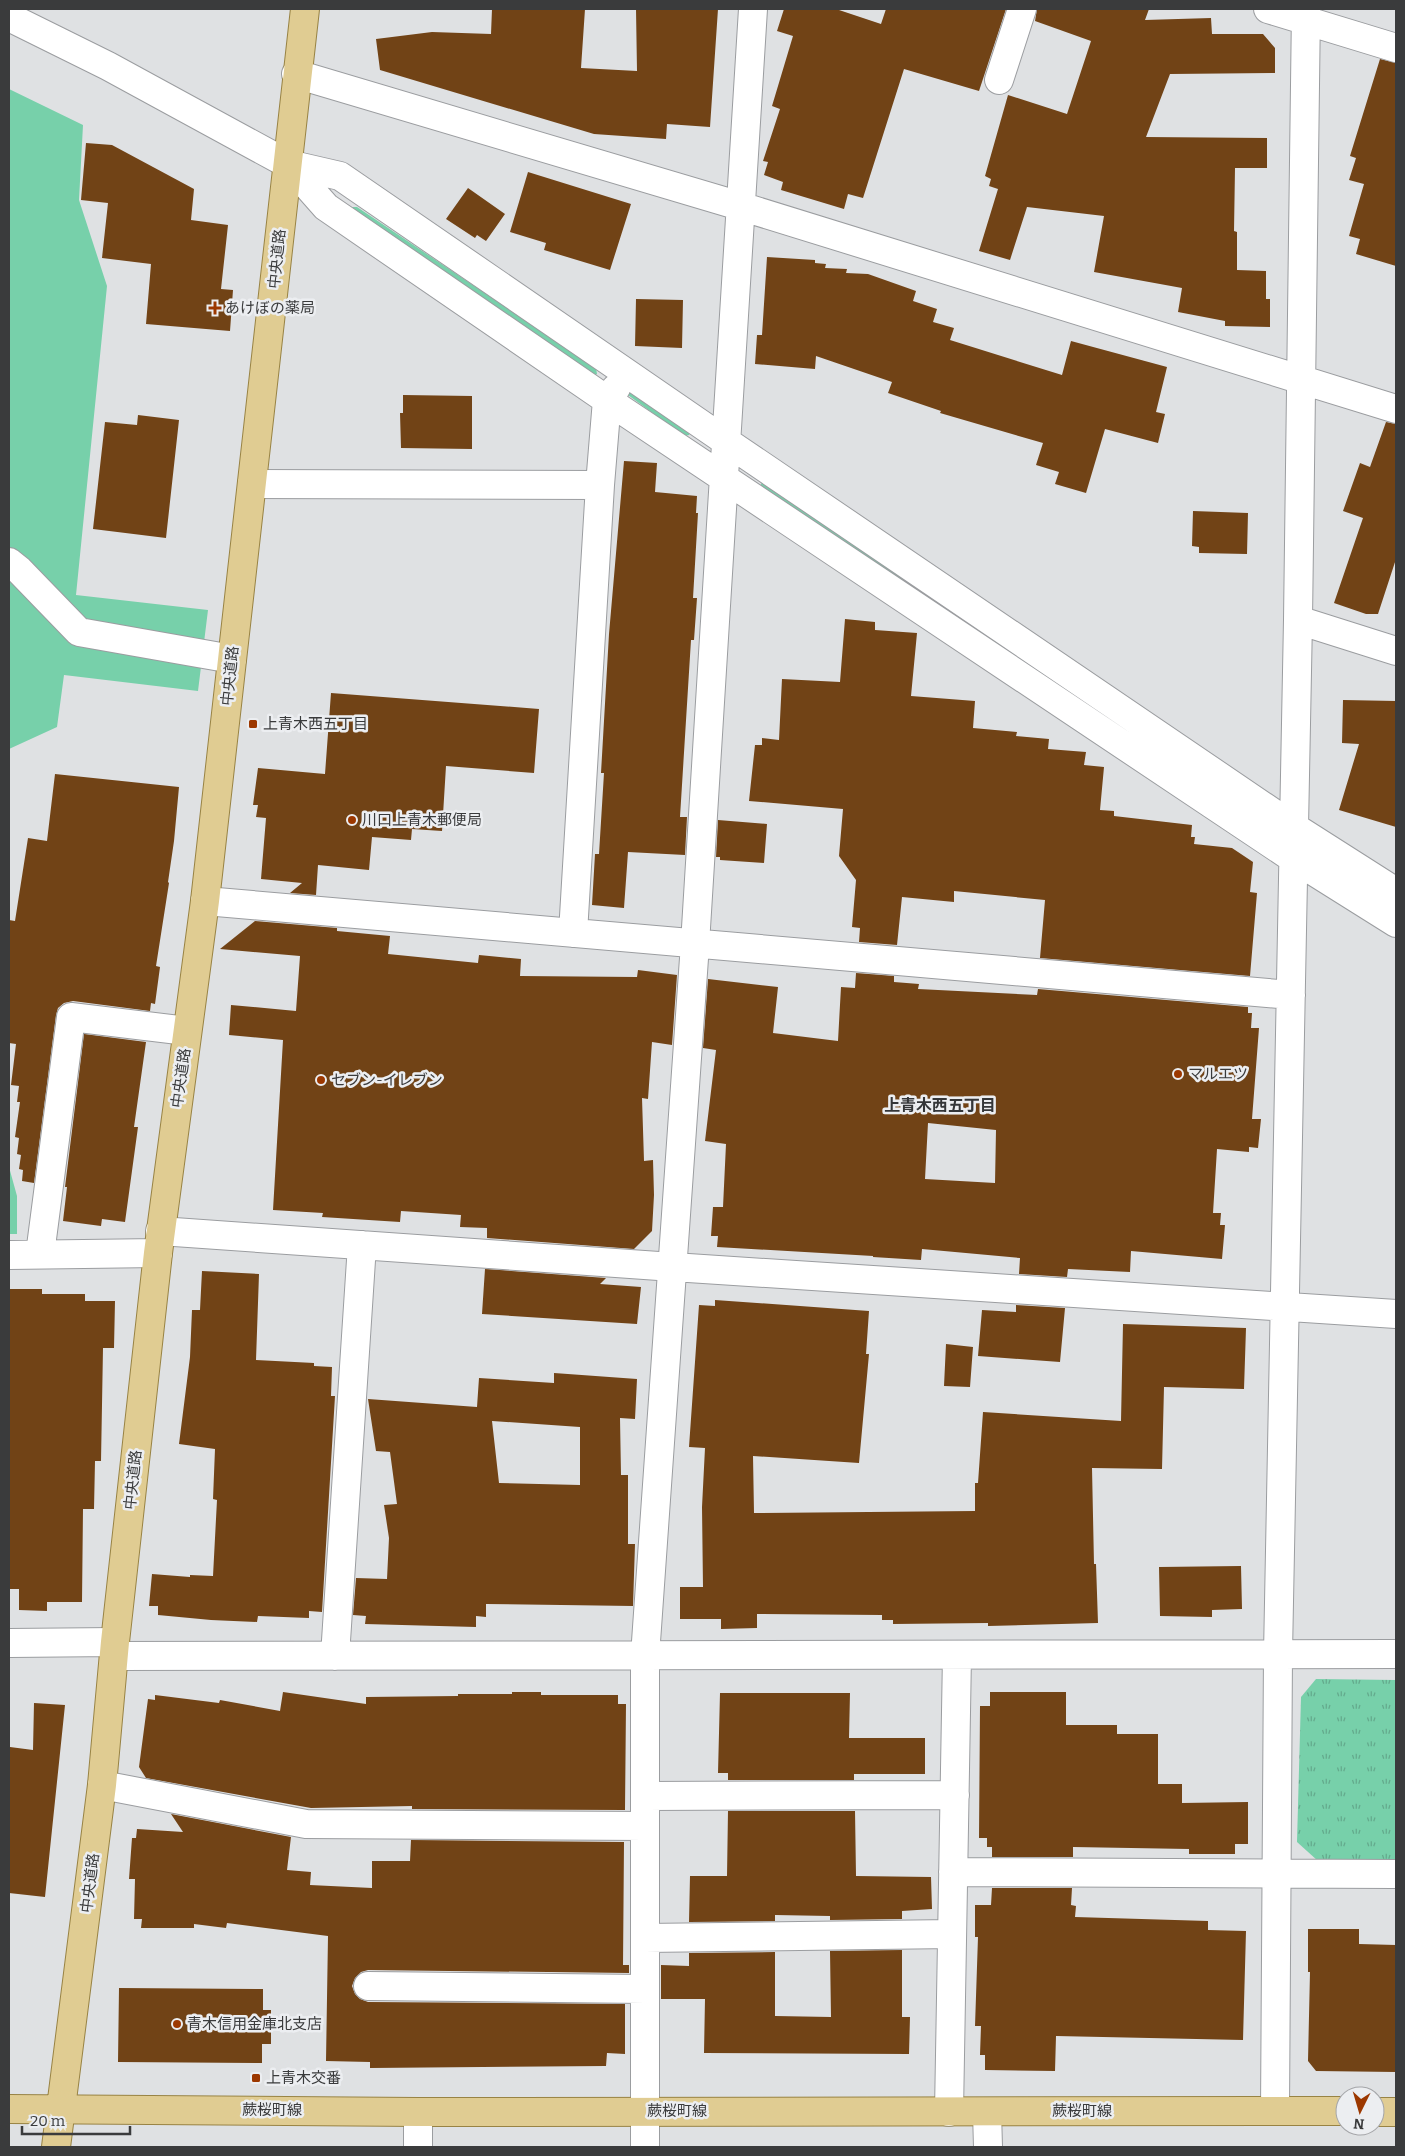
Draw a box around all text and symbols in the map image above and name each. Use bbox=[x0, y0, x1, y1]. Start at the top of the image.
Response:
street label: 中央道路 bbox=[265, 228, 289, 290]
place label: あけぼの薬局 bbox=[225, 299, 315, 317]
marker: あけぼの薬局 bbox=[209, 302, 221, 314]
street label: 中央道路 bbox=[218, 645, 242, 707]
place label: 上青木西五丁目 bbox=[263, 715, 368, 733]
marker: 上青木西五丁目 bbox=[247, 718, 259, 730]
place label: 川口上青木郵便局 bbox=[362, 811, 482, 829]
marker: 川口上青木郵便局 bbox=[346, 814, 358, 826]
street label: 中央道路 bbox=[168, 1047, 194, 1109]
place label: マルエツ bbox=[1188, 1065, 1248, 1083]
marker: マルエツ bbox=[1172, 1068, 1184, 1080]
place label: セブン-イレブン bbox=[331, 1071, 443, 1089]
marker: セブン-イレブン bbox=[315, 1074, 327, 1086]
district label: 上青木西五丁目 bbox=[884, 1096, 996, 1115]
street label: 中央道路 bbox=[121, 1449, 145, 1511]
street label: 中央道路 bbox=[77, 1852, 103, 1914]
place label: 青木信用金庫北支店 bbox=[187, 2015, 322, 2033]
marker: 青木信用金庫北支店 bbox=[171, 2018, 183, 2030]
place label: 上青木交番 bbox=[266, 2069, 341, 2087]
marker: 上青木交番 bbox=[250, 2072, 262, 2084]
north arrow bbox=[1335, 2086, 1385, 2136]
street label: 蕨桜町線 bbox=[242, 2101, 302, 2119]
street label: 蕨桜町線 bbox=[647, 2102, 707, 2120]
street label: 蕨桜町線 bbox=[1052, 2102, 1112, 2120]
scale bar bbox=[22, 2104, 130, 2136]
text: 20 m bbox=[30, 2112, 66, 2130]
text: N bbox=[1353, 2114, 1365, 2132]

